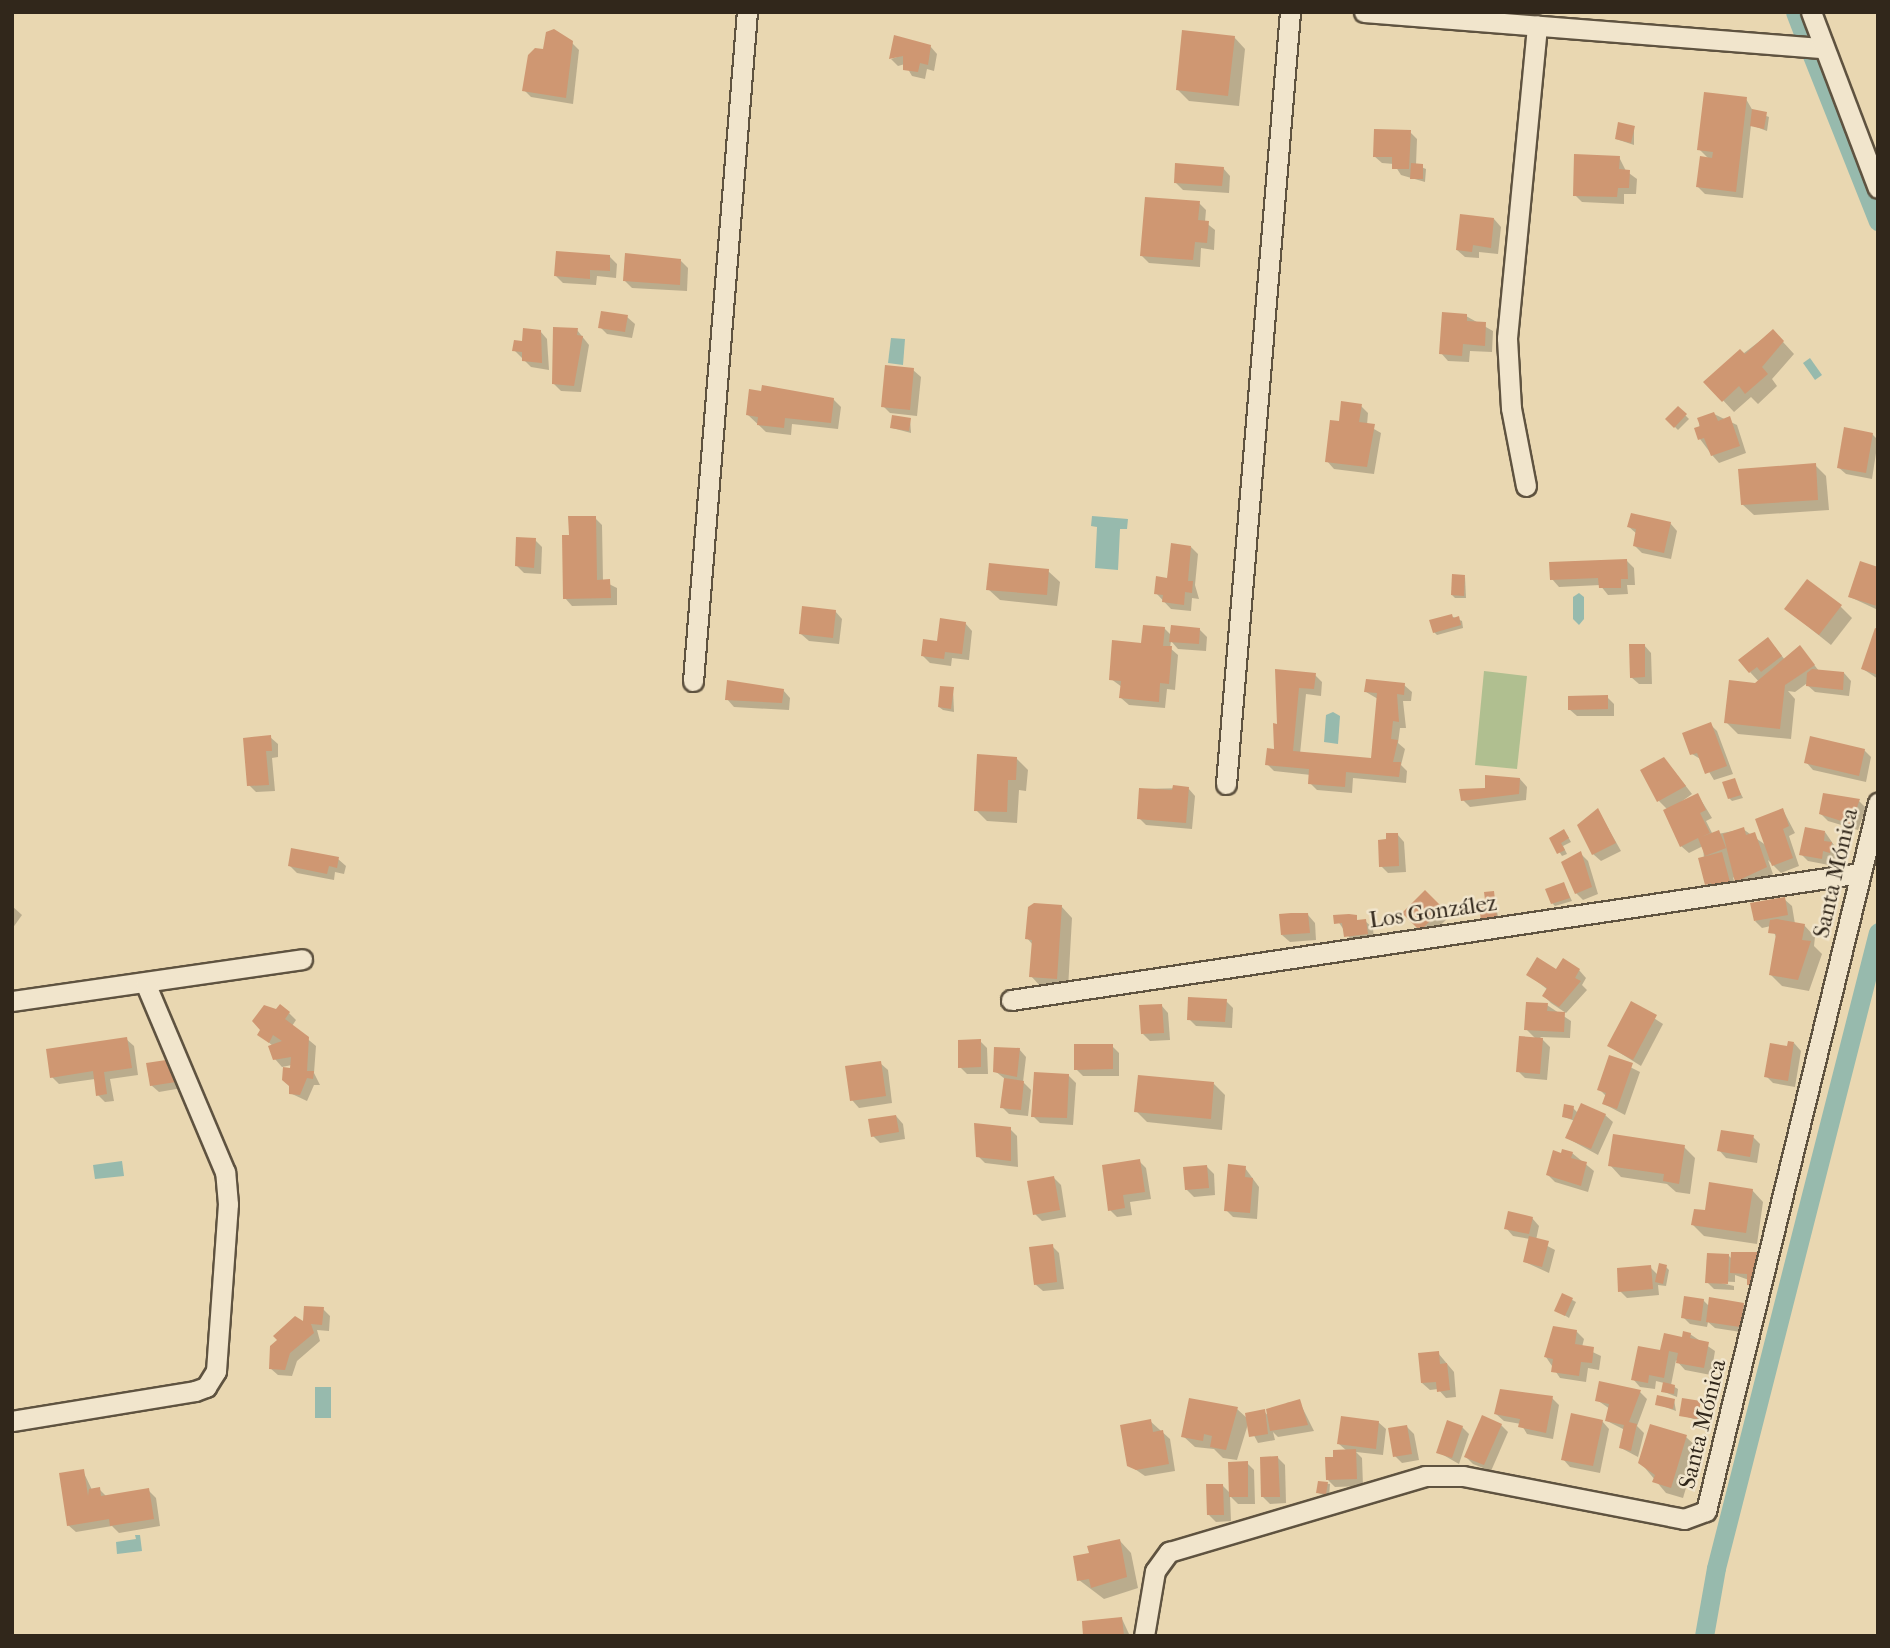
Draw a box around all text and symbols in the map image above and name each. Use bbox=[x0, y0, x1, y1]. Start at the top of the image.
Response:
street label: Santa Mónica bbox=[1808, 805, 1864, 941]
street label: Los González bbox=[1367, 889, 1499, 935]
street label: Santa Mónica bbox=[1674, 1356, 1732, 1492]

